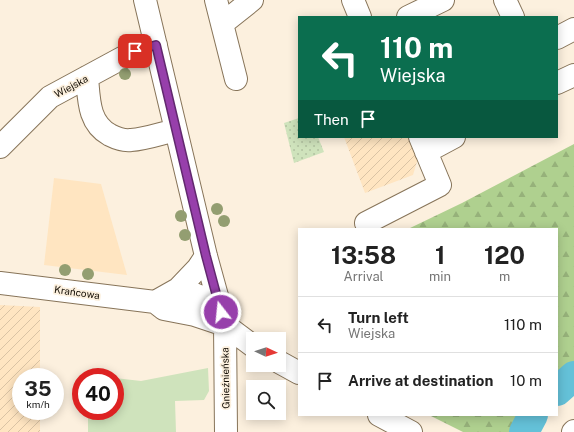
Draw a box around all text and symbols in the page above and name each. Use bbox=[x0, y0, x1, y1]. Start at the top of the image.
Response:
text: 110 m bbox=[380, 31, 453, 64]
icon: left bbox=[314, 32, 366, 84]
pin bbox=[118, 34, 152, 68]
icon: arrive bbox=[124, 40, 146, 62]
text: Wiejska bbox=[380, 65, 445, 86]
street label: Wiejska bbox=[52, 72, 90, 100]
icon: arrive bbox=[357, 108, 379, 130]
text: Then bbox=[314, 111, 349, 128]
text: 13:58 bbox=[331, 241, 396, 269]
text: 1 bbox=[435, 241, 445, 269]
text: 120 bbox=[484, 241, 525, 269]
text: Arrival bbox=[343, 269, 384, 284]
text: min bbox=[429, 269, 451, 284]
text: m bbox=[499, 269, 510, 284]
street label: Krańcowa bbox=[53, 283, 101, 301]
position arrow bbox=[200, 291, 242, 333]
text: Turn left bbox=[348, 309, 409, 326]
icon: left bbox=[314, 314, 336, 336]
text: 110 m bbox=[504, 316, 542, 333]
text: Wiejska bbox=[348, 326, 395, 341]
north arrow bbox=[246, 332, 286, 372]
map controls bbox=[246, 332, 286, 420]
street label: Gnieźnieńska bbox=[218, 347, 232, 409]
speed limit sign: 40 bbox=[72, 368, 124, 420]
icon: arrive bbox=[314, 370, 336, 392]
text: Arrive at destination bbox=[348, 372, 493, 389]
text: 10 m bbox=[510, 372, 542, 389]
text: 35 bbox=[25, 377, 51, 401]
button: search bbox=[246, 380, 286, 420]
text: km/h bbox=[26, 398, 50, 410]

